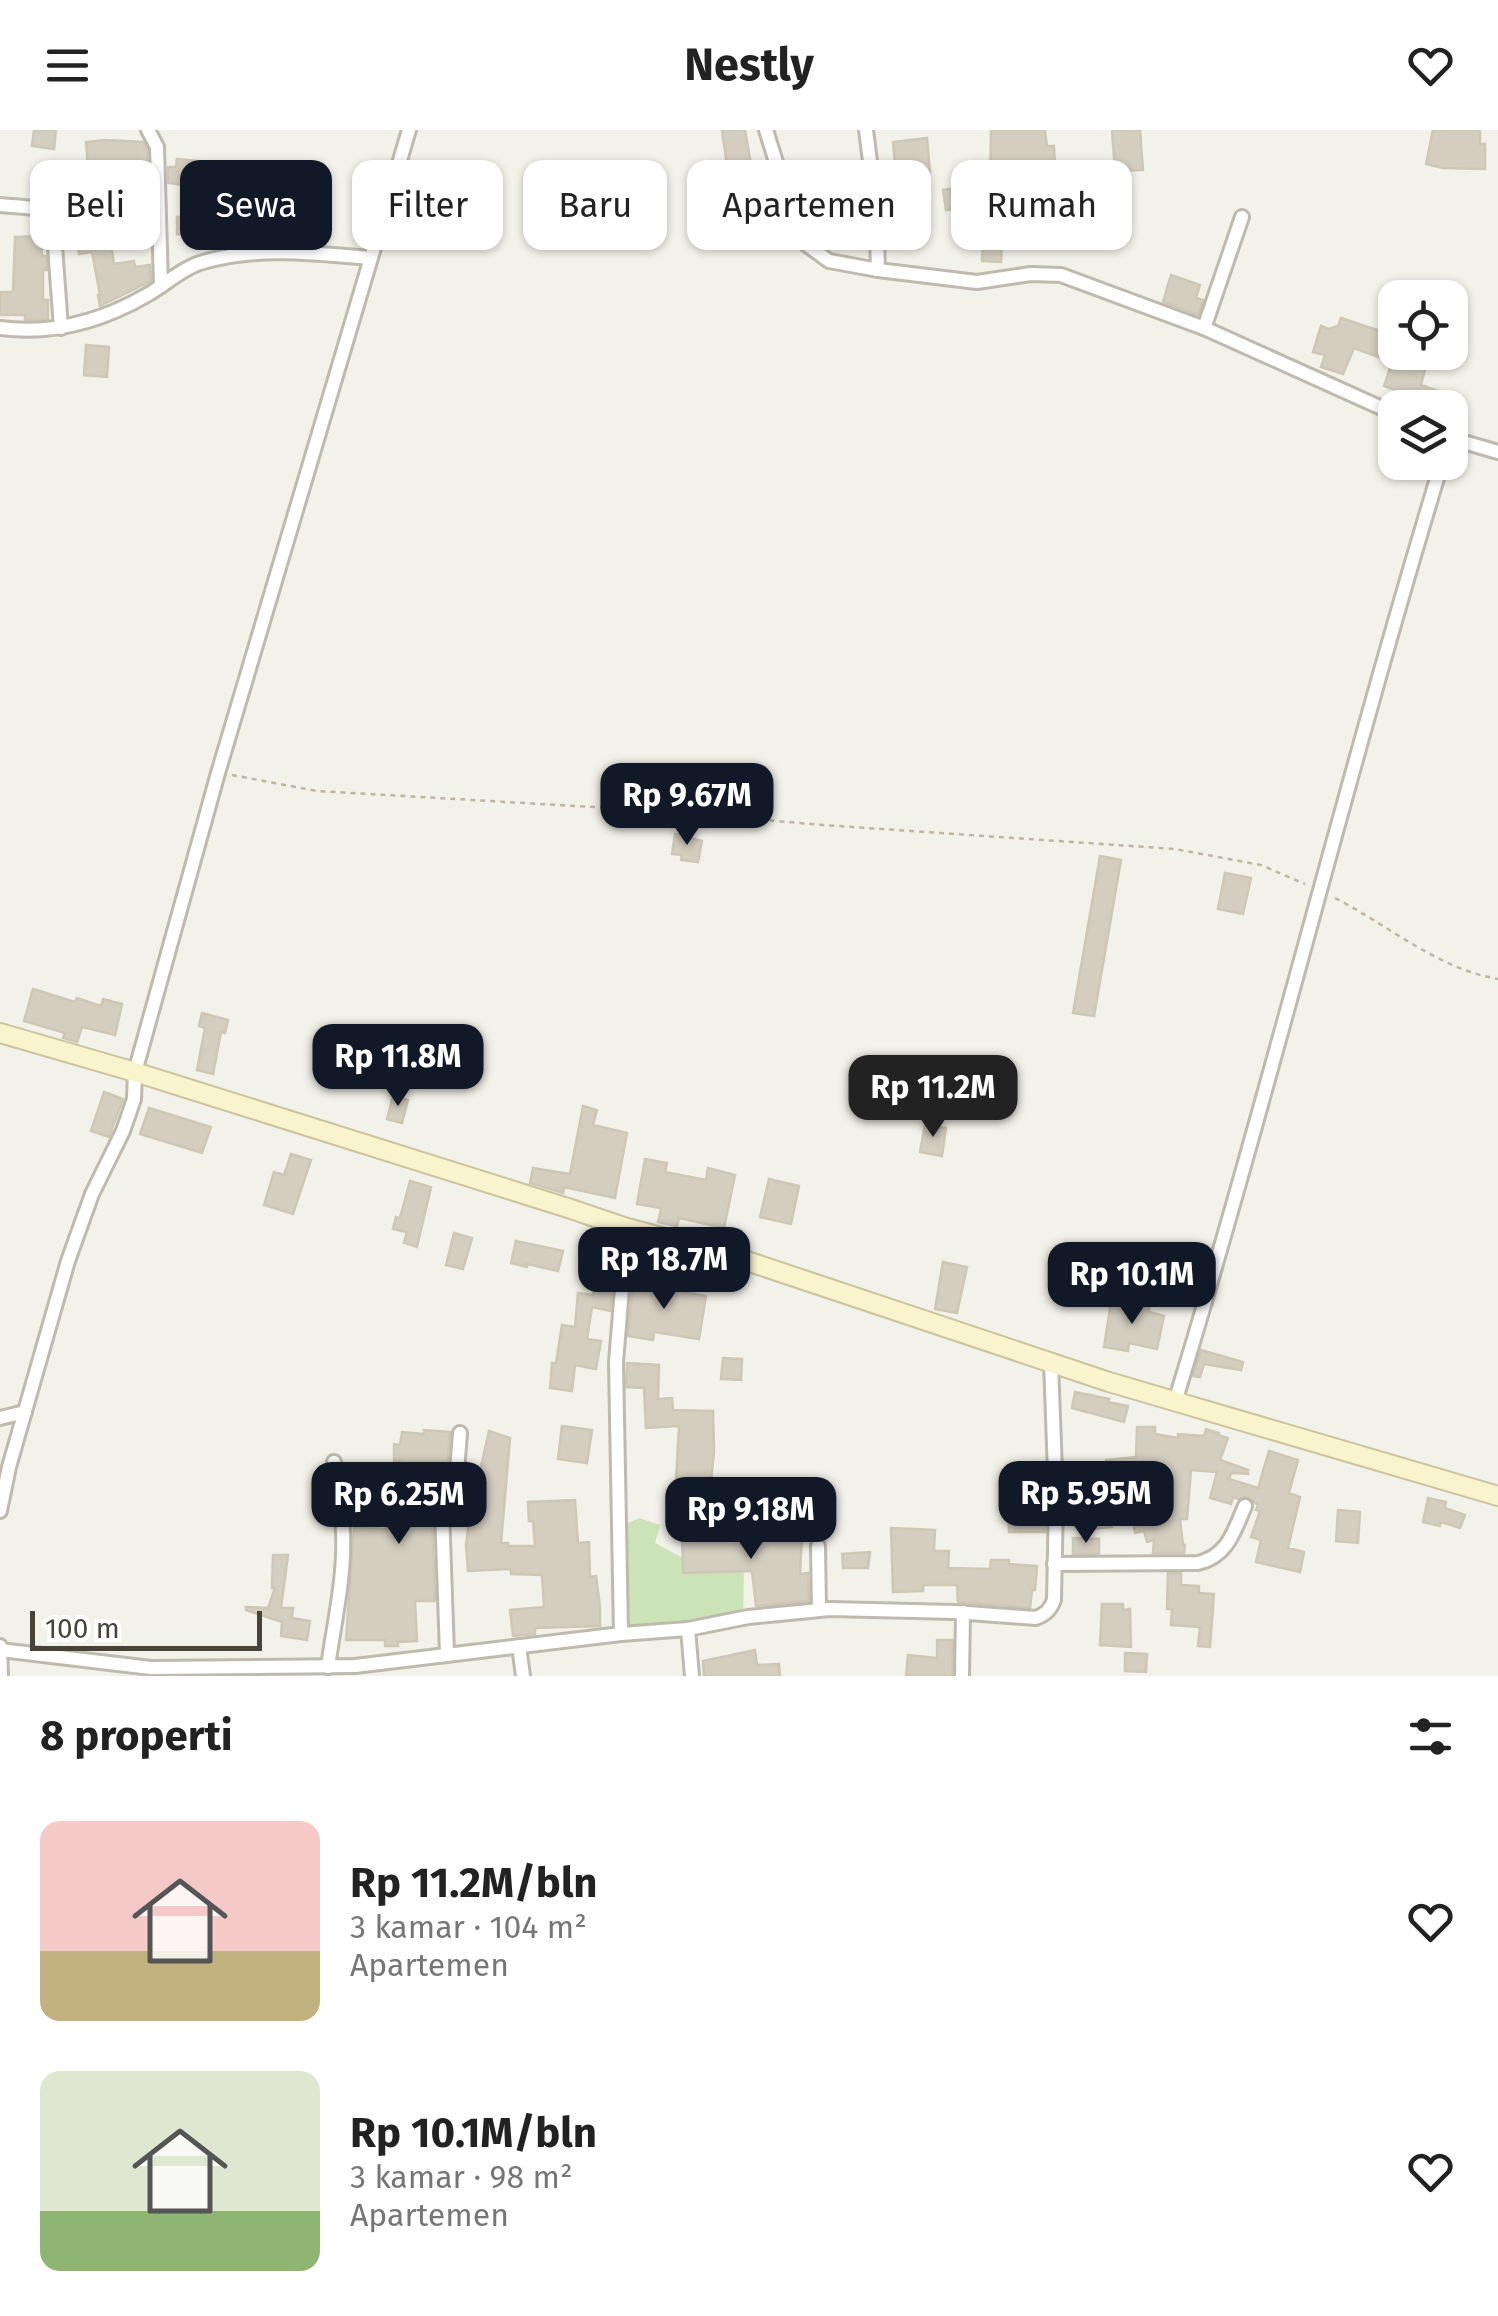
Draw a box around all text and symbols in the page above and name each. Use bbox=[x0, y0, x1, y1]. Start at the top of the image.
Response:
icon: menu bbox=[40, 38, 95, 93]
text: Nestly bbox=[684, 38, 814, 92]
icon: heart bbox=[1403, 38, 1458, 93]
chip: Beli bbox=[30, 160, 160, 250]
chip: Sewa bbox=[180, 160, 332, 250]
chip: Filter bbox=[352, 160, 503, 250]
chip: Baru bbox=[523, 160, 667, 250]
chip: Apartemen bbox=[687, 160, 931, 250]
chip: Rumah bbox=[951, 160, 1132, 250]
map controls bbox=[1378, 280, 1468, 480]
button: locate bbox=[1378, 280, 1468, 370]
button: layers bbox=[1378, 390, 1468, 480]
pin: Rp 9.67M bbox=[584, 763, 790, 848]
text: Rp 9.67M bbox=[622, 776, 752, 814]
pin: Rp 11.8M bbox=[295, 1024, 501, 1109]
text: Rp 11.8M bbox=[335, 1037, 461, 1075]
pin: Rp 11.2M bbox=[830, 1055, 1036, 1140]
text: Rp 11.2M bbox=[871, 1068, 995, 1106]
pin: Rp 18.7M bbox=[561, 1227, 767, 1312]
text: Rp 18.7M bbox=[600, 1240, 728, 1278]
pin: Rp 10.1M bbox=[1029, 1242, 1235, 1327]
text: Rp 10.1M bbox=[1070, 1255, 1194, 1293]
pin: Rp 5.95M bbox=[983, 1461, 1189, 1546]
pin: Rp 6.25M bbox=[296, 1462, 502, 1547]
text: Rp 5.95M bbox=[1021, 1474, 1151, 1512]
text: Rp 6.25M bbox=[333, 1475, 465, 1513]
pin: Rp 9.18M bbox=[648, 1477, 854, 1562]
text: Rp 9.18M bbox=[687, 1490, 815, 1528]
scale bar bbox=[30, 1606, 262, 1650]
text: 100 m bbox=[45, 1612, 120, 1645]
icon: filters bbox=[1403, 1709, 1458, 1764]
text: 8 properti bbox=[40, 1711, 233, 1761]
text: Rp 11.2M/bln bbox=[350, 1858, 598, 1908]
icon: home bbox=[120, 1861, 240, 1981]
icon: heart bbox=[1403, 1894, 1458, 1949]
text: 3 kamar · 104 m² bbox=[350, 1908, 587, 1946]
text: Apartemen bbox=[350, 1946, 509, 1984]
text: Rp 10.1M/bln bbox=[350, 2108, 597, 2158]
icon: home bbox=[120, 2111, 240, 2231]
icon: heart bbox=[1403, 2144, 1458, 2199]
text: 3 kamar · 98 m² bbox=[350, 2158, 573, 2196]
text: Apartemen bbox=[350, 2196, 509, 2234]

